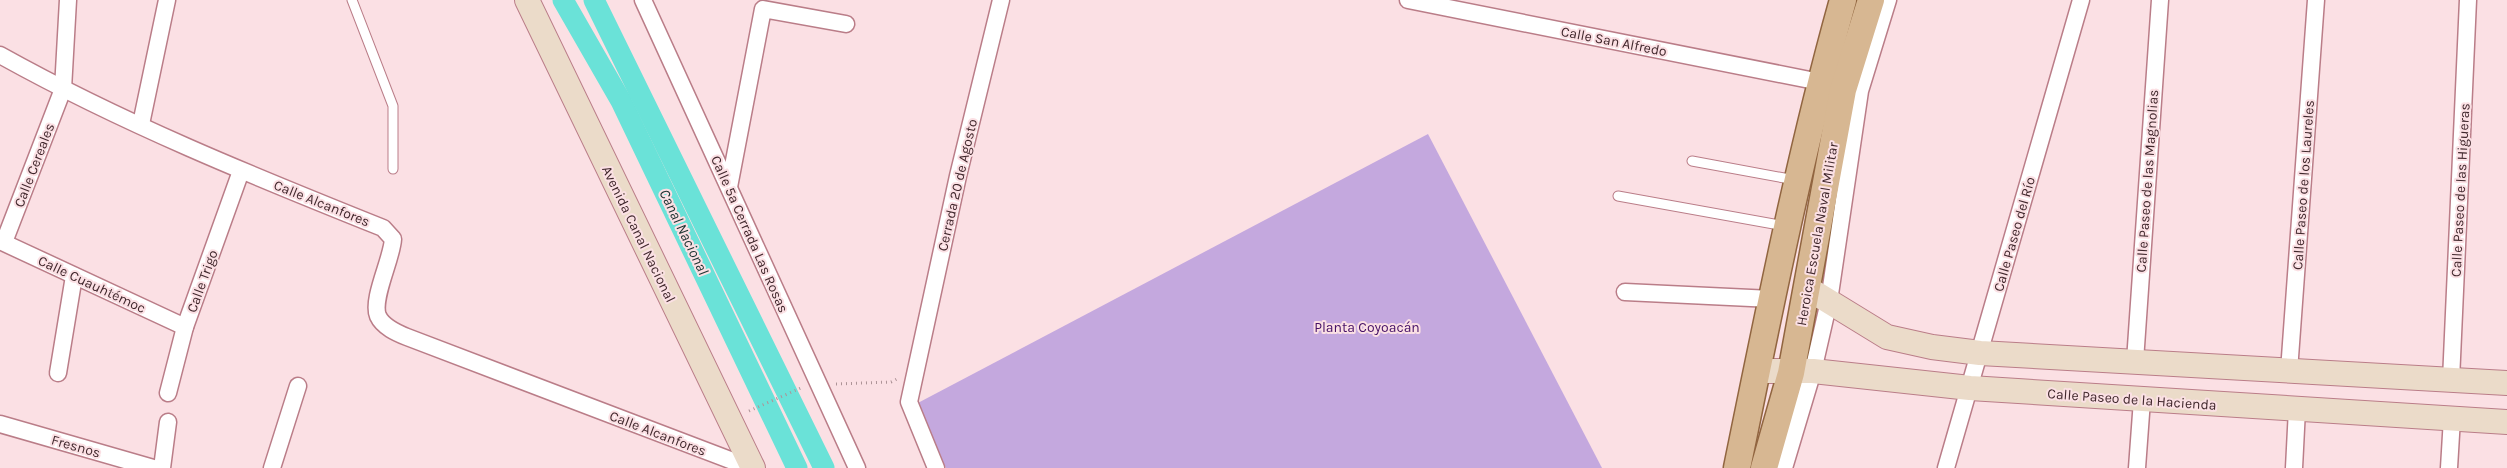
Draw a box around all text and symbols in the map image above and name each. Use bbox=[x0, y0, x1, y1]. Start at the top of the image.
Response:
street label: Calle San Alfredo bbox=[1559, 23, 1668, 60]
street label: Calle Paseo de las Magnolias bbox=[2133, 89, 2162, 273]
street label: Calle Paseo de los Laureles bbox=[2289, 100, 2318, 270]
street label: Calle Paseo de las Higueras bbox=[2447, 103, 2474, 277]
street label: Cerrada 20 de Agosto bbox=[934, 117, 981, 253]
street label: Calle Cereales bbox=[11, 121, 58, 210]
street label: Heroica Escuela Naval Militar bbox=[1793, 140, 1842, 327]
street label: Calle 5a Cerrada Las Rosas bbox=[707, 153, 792, 315]
street label: Avenida Canal Nacional bbox=[598, 163, 679, 305]
street label: Calle Paseo del Río bbox=[1990, 175, 2039, 294]
street label: Calle Alcanfores bbox=[271, 176, 372, 230]
water label: Canal Nacional bbox=[655, 186, 713, 278]
street label: Calle Trigo bbox=[183, 248, 222, 315]
street label: Calle Cuauhtémoc bbox=[35, 252, 148, 317]
park label: Planta Coyoacán bbox=[1314, 319, 1420, 336]
street label: Calle Paseo de la Hacienda bbox=[2047, 385, 2217, 414]
street label: Calle Alcanfores bbox=[607, 407, 709, 460]
street label: Fresnos bbox=[49, 431, 102, 462]

